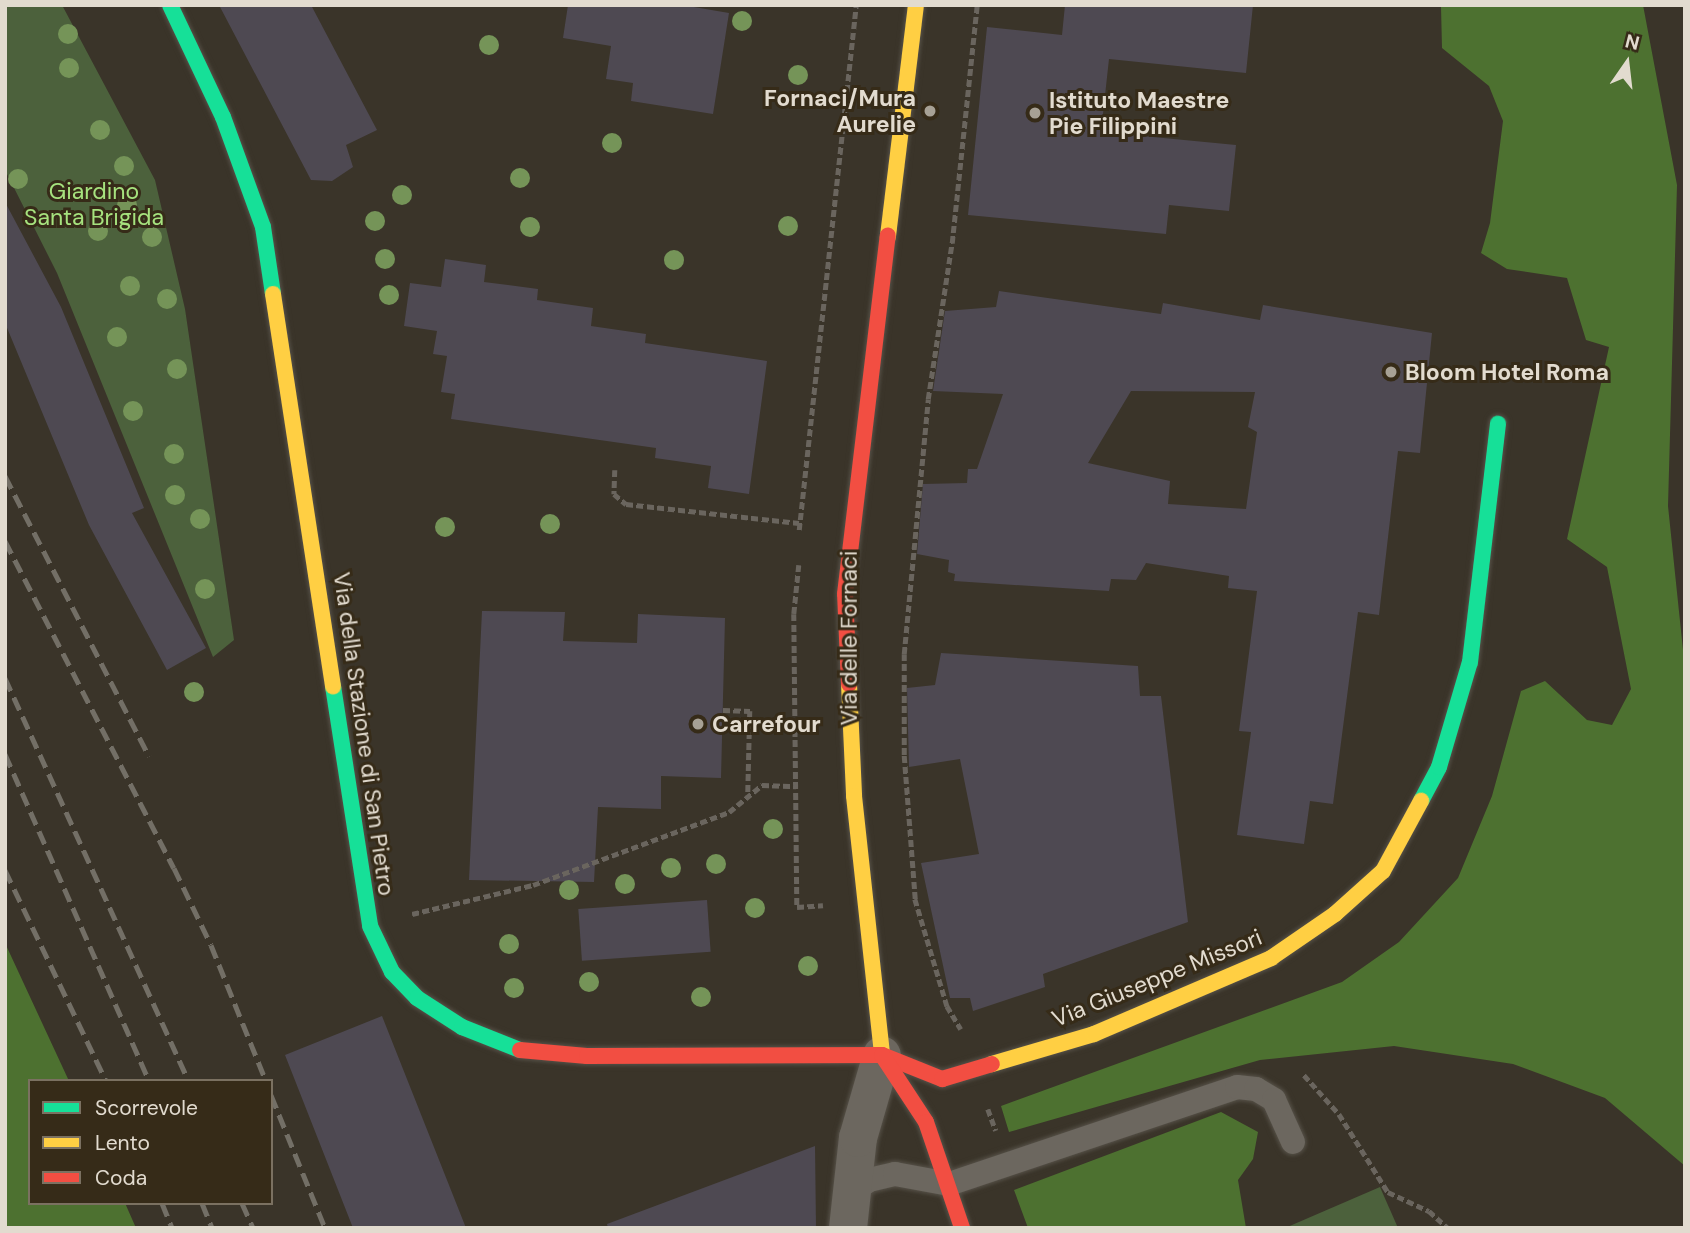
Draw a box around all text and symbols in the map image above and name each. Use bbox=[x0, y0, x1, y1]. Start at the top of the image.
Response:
north arrow bbox=[1592, 28, 1662, 98]
text: N bbox=[1622, 28, 1642, 56]
place label: Fornaci/Mura Aurelie bbox=[764, 84, 916, 138]
place label: Istituto Maestre Pie Filippini bbox=[1049, 86, 1229, 140]
marker: Fornaci/Mura Aurelie bbox=[922, 103, 938, 119]
marker: Istituto Maestre Pie Filippini bbox=[1027, 105, 1043, 121]
park label: Giardino Santa Brigida bbox=[24, 177, 164, 231]
place label: Bloom Hotel Roma bbox=[1405, 358, 1609, 386]
marker: Bloom Hotel Roma bbox=[1383, 364, 1399, 380]
street label: Via delle Fornaci bbox=[835, 551, 863, 725]
street label: Via della Stazione di San Pietro bbox=[328, 570, 400, 898]
place label: Carrefour bbox=[712, 710, 821, 738]
marker: Carrefour bbox=[690, 716, 706, 732]
street label: Via Giuseppe Missori bbox=[1048, 923, 1266, 1033]
legend bbox=[28, 1079, 273, 1205]
text: Scorrevole bbox=[95, 1094, 198, 1122]
text: Lento bbox=[95, 1129, 150, 1157]
text: Coda bbox=[95, 1164, 147, 1192]

